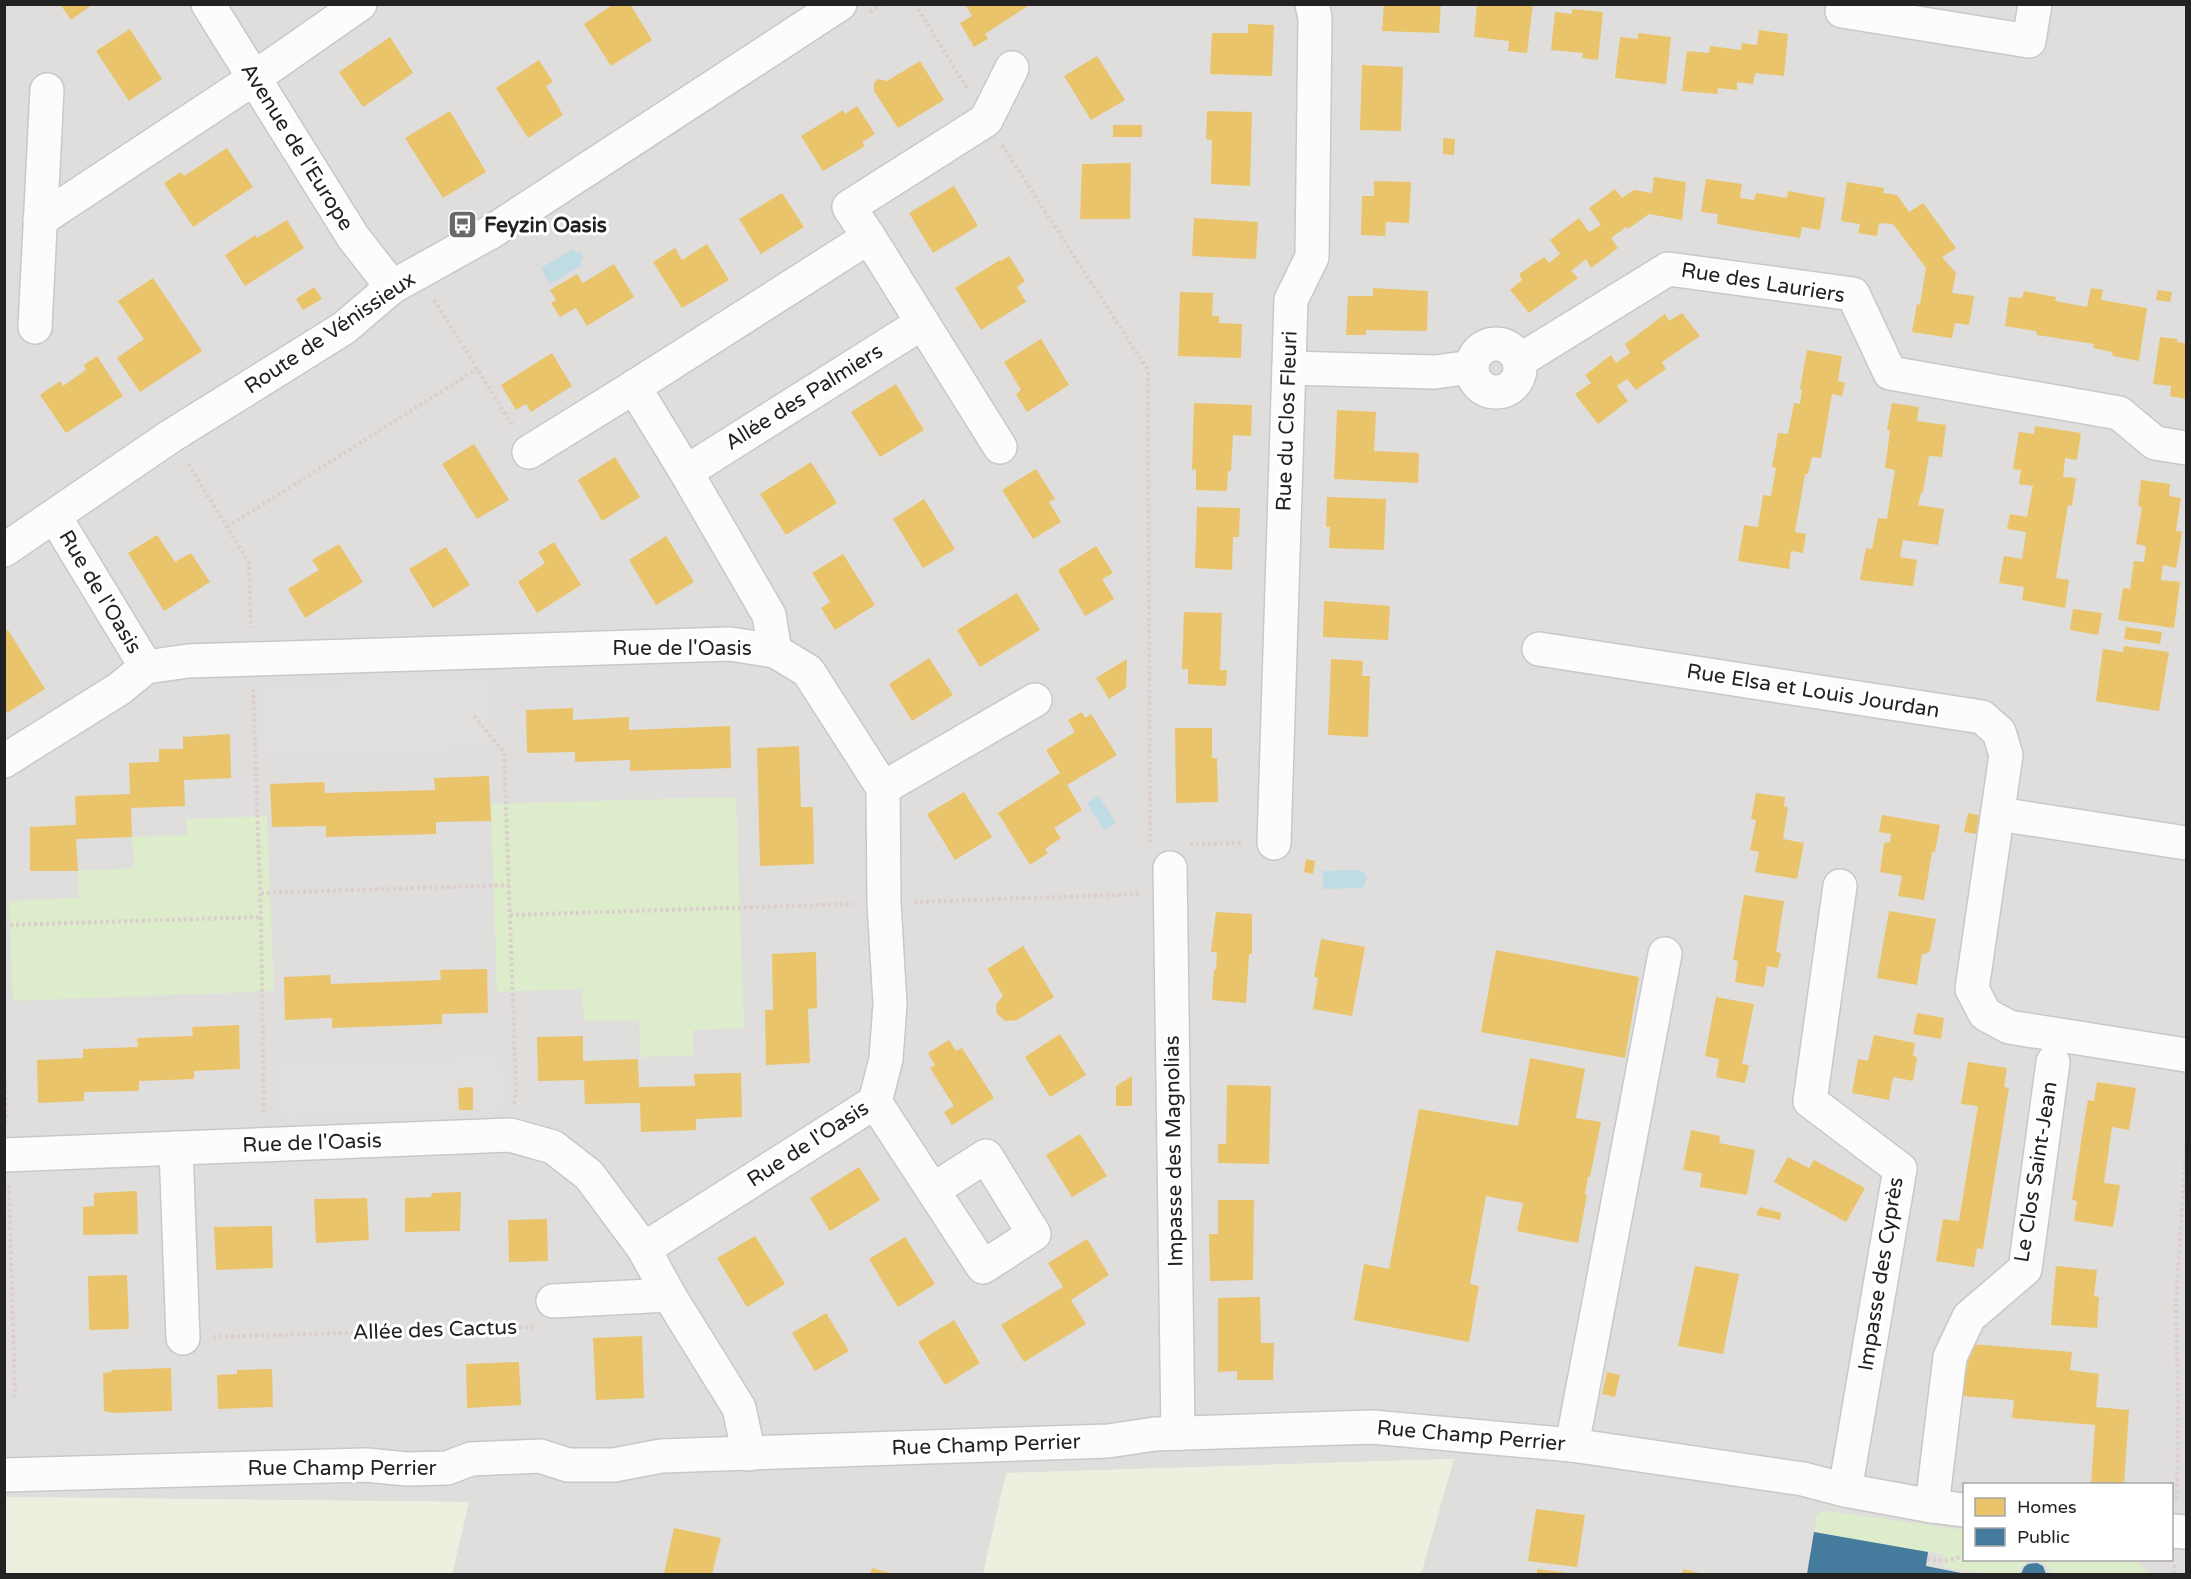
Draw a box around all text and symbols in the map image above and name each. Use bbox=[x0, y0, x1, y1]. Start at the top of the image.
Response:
street label: Avenue de l'Europe bbox=[235, 59, 359, 235]
bus stop icon: Feyzin Oasis bbox=[447, 209, 479, 241]
place label: Feyzin Oasis bbox=[484, 213, 607, 238]
street label: Rue des Lauriers bbox=[1679, 258, 1847, 308]
street label: Route de Vénissieux bbox=[240, 266, 420, 400]
street label: Rue du Clos Fleuri bbox=[1271, 330, 1303, 512]
street label: Allée des Palmiers bbox=[721, 338, 887, 456]
street label: Rue de l'Oasis bbox=[53, 526, 147, 658]
street label: Rue de l'Oasis bbox=[612, 636, 752, 661]
street label: Rue Elsa et Louis Jourdan bbox=[1685, 659, 1941, 723]
street label: Impasse des Magnolias bbox=[1159, 1035, 1189, 1267]
street label: Le Clos Saint-Jean bbox=[2009, 1080, 2063, 1264]
street label: Rue de l'Oasis bbox=[743, 1095, 873, 1193]
street label: Rue de l'Oasis bbox=[242, 1128, 382, 1158]
street label: Impasse des Cyprès bbox=[1853, 1175, 1909, 1373]
street label: Allée des Cactus bbox=[352, 1315, 518, 1345]
street label: Rue Champ Perrier bbox=[1376, 1415, 1566, 1457]
street label: Rue Champ Perrier bbox=[891, 1429, 1081, 1461]
street label: Rue Champ Perrier bbox=[247, 1456, 437, 1481]
legend bbox=[1963, 1483, 2173, 1561]
text: Homes bbox=[2017, 1496, 2077, 1518]
text: Public bbox=[2017, 1526, 2070, 1548]

